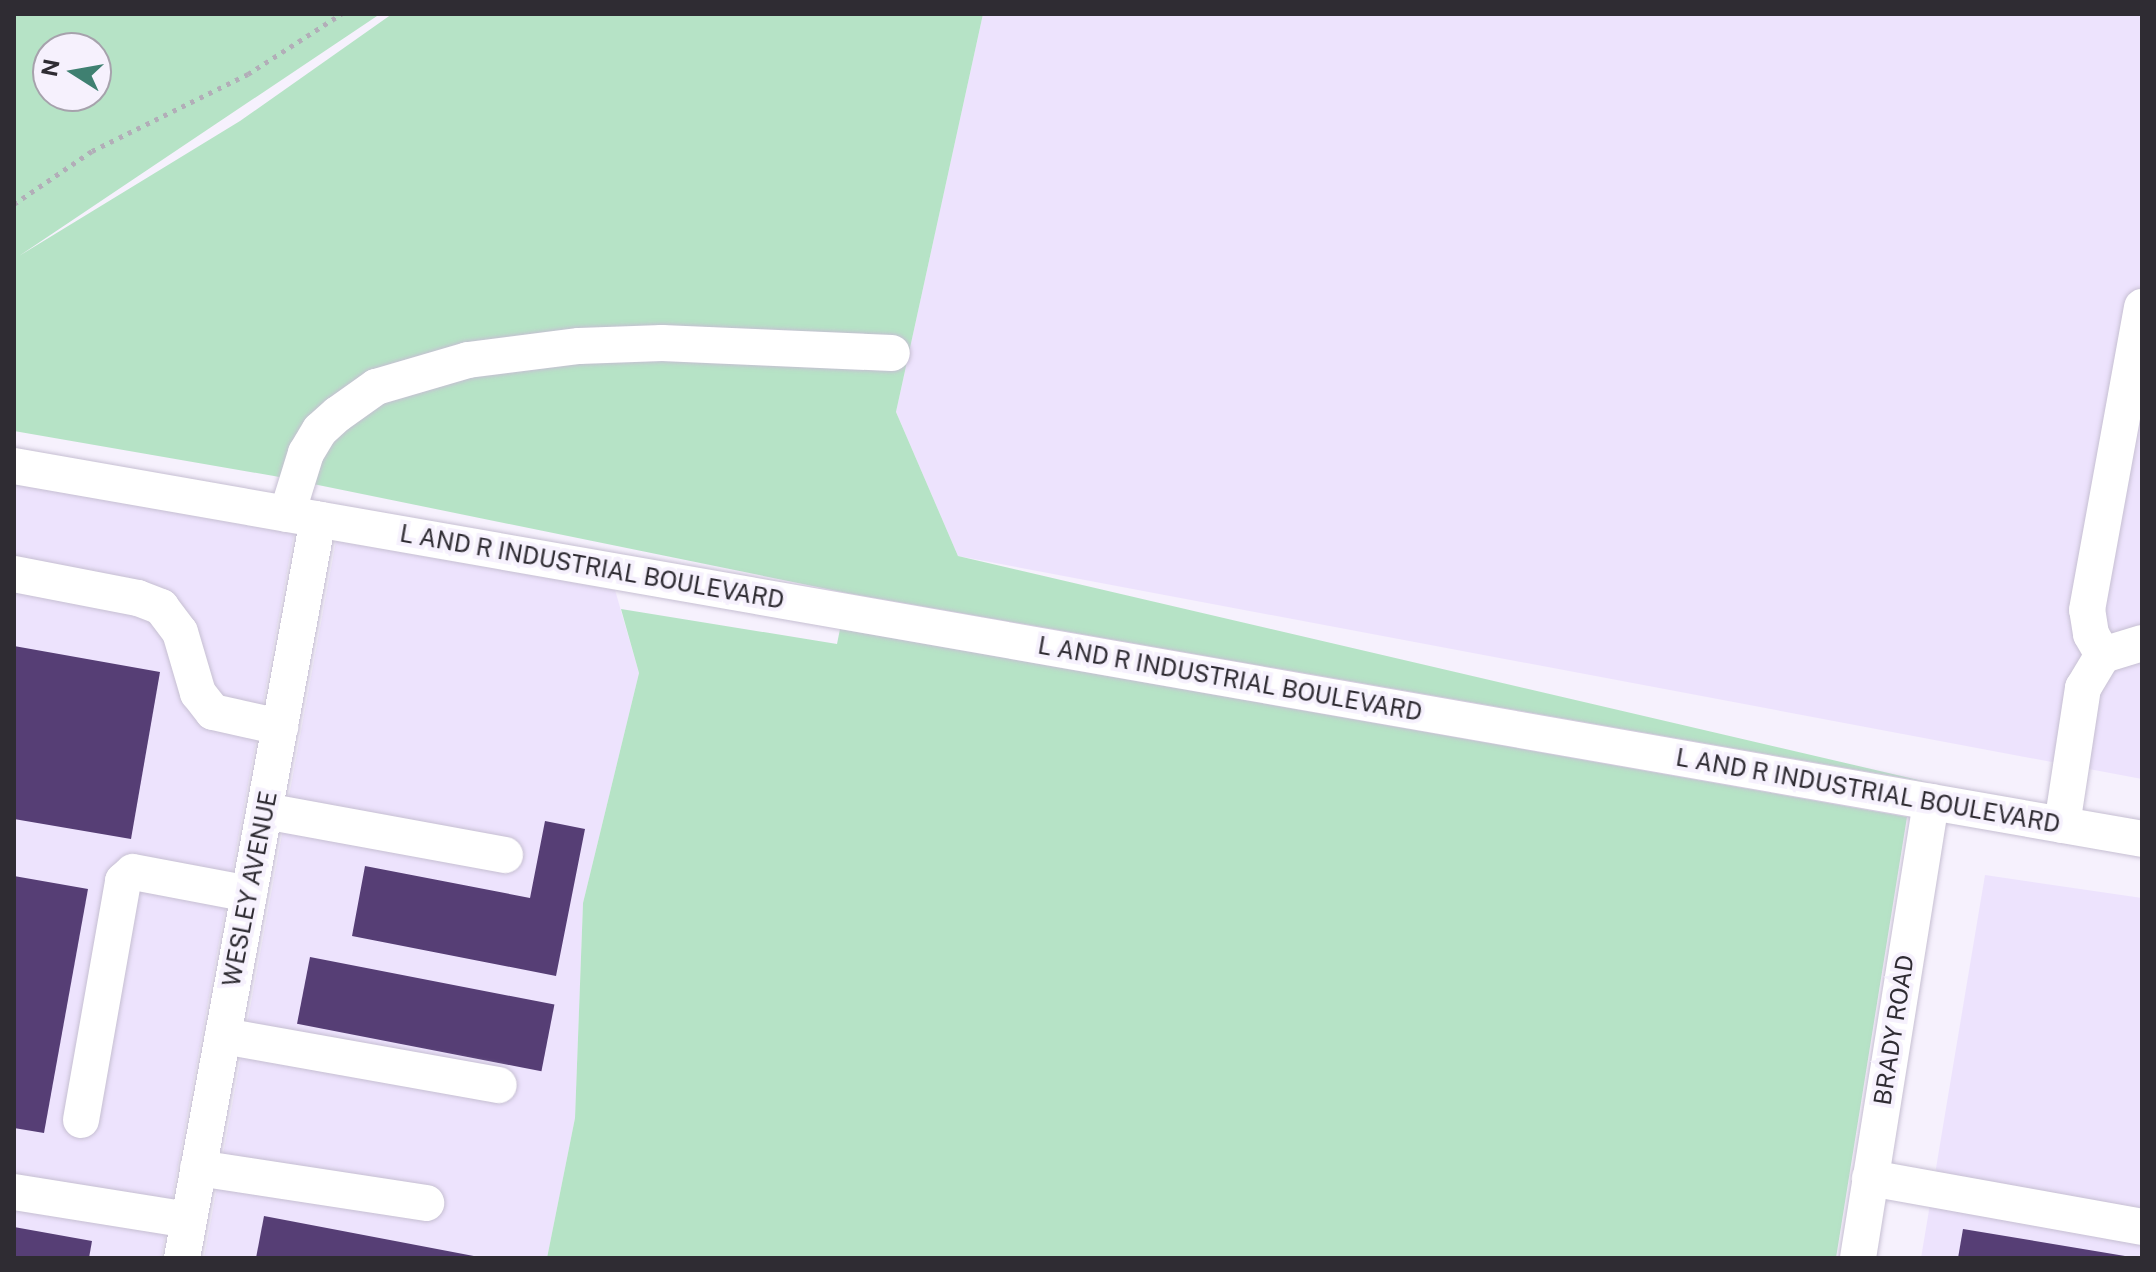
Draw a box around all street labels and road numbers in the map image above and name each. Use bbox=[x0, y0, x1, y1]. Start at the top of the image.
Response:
street label: L AND R INDUSTRIAL BOULEVARD bbox=[398, 519, 786, 615]
street label: L AND R INDUSTRIAL BOULEVARD bbox=[1036, 631, 1424, 727]
street label: L AND R INDUSTRIAL BOULEVARD bbox=[1674, 743, 2062, 839]
street label: WESLEY AVENUE bbox=[217, 789, 283, 989]
street label: BRADY ROAD bbox=[1868, 953, 1920, 1107]

